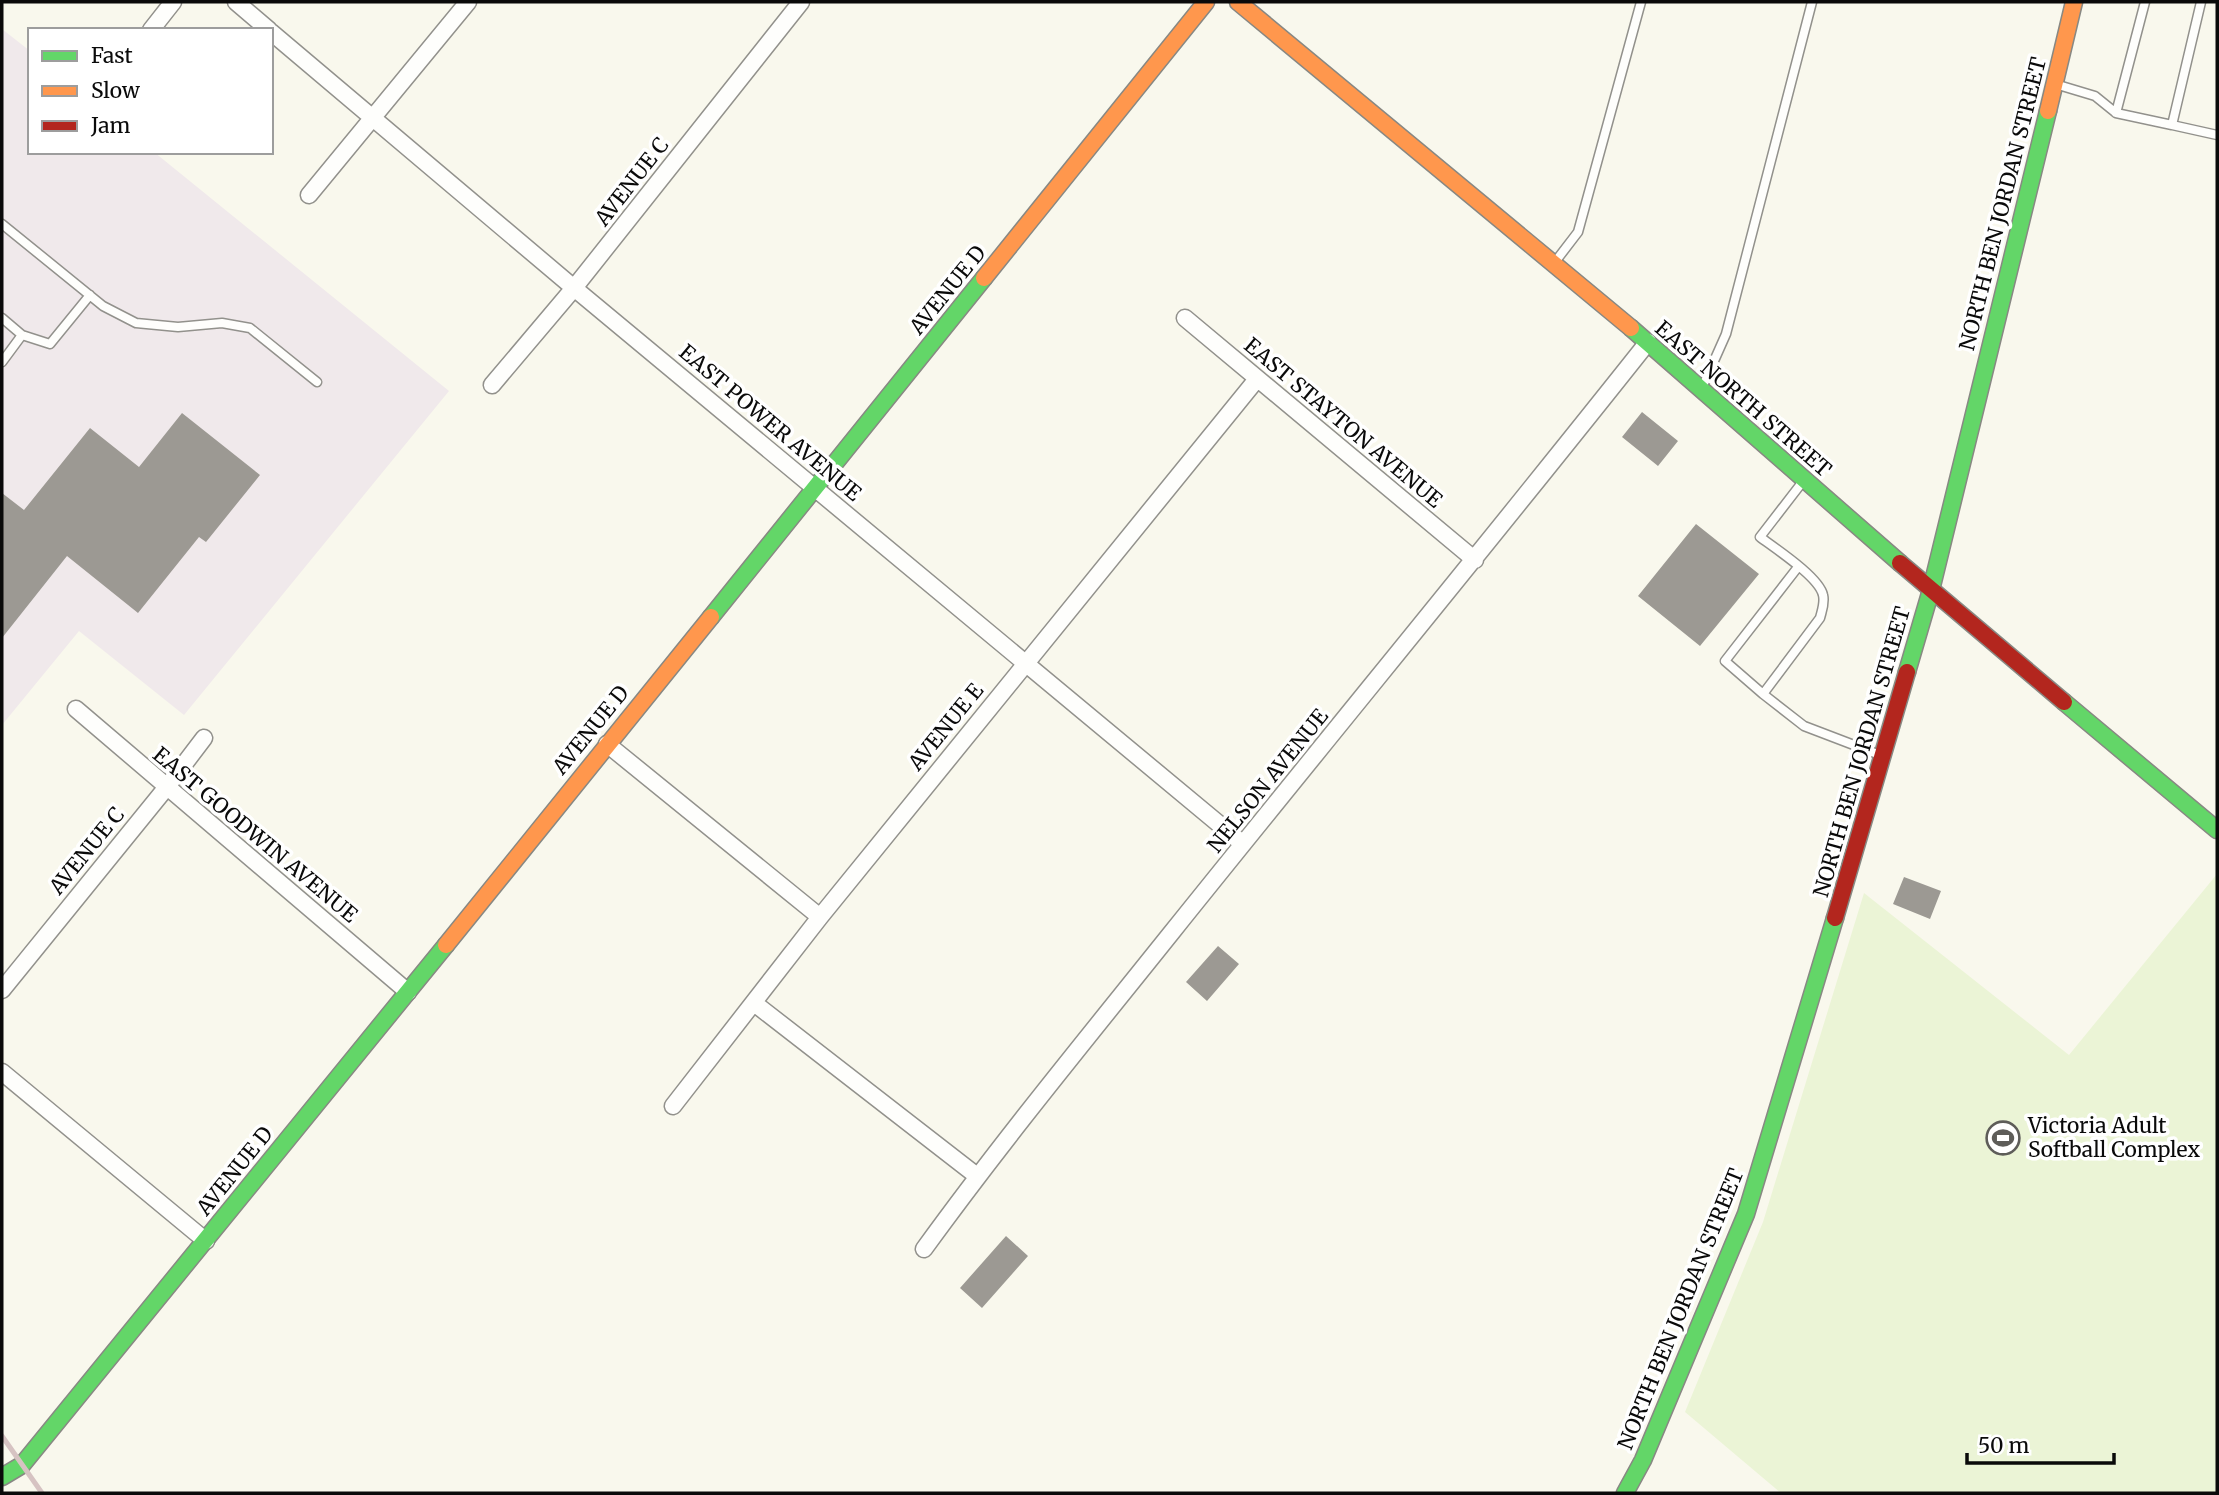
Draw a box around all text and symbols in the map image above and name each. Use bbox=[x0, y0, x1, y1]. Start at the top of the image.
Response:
legend bbox=[28, 28, 273, 154]
text: Fast bbox=[91, 42, 133, 69]
street label: NORTH BEN JORDAN STREET bbox=[1953, 54, 2052, 353]
text: Slow bbox=[91, 77, 140, 104]
text: Jam bbox=[90, 112, 130, 139]
street label: AVENUE C bbox=[588, 132, 674, 232]
street label: AVENUE D bbox=[903, 240, 992, 340]
street label: EAST NORTH STREET bbox=[1650, 315, 1837, 483]
street label: EAST STAYTON AVENUE bbox=[1239, 332, 1449, 514]
street label: EAST POWER AVENUE bbox=[674, 338, 867, 507]
street label: NORTH BEN JORDAN STREET bbox=[1807, 603, 1916, 900]
street label: AVENUE E bbox=[902, 677, 989, 776]
street label: AVENUE D bbox=[546, 680, 635, 780]
street label: NELSON AVENUE bbox=[1201, 703, 1334, 858]
street label: EAST GOODWIN AVENUE bbox=[147, 741, 364, 929]
street label: AVENUE C bbox=[43, 801, 130, 901]
place label: Victoria Adult Softball Complex bbox=[2027, 1112, 2200, 1163]
sports icon: Victoria Adult Softball Complex bbox=[1984, 1119, 2022, 1157]
street label: AVENUE D bbox=[190, 1121, 279, 1221]
street label: NORTH BEN JORDAN STREET bbox=[1612, 1164, 1750, 1453]
scale bar bbox=[1967, 1422, 2114, 1466]
text: 50 m bbox=[1978, 1432, 2029, 1459]

